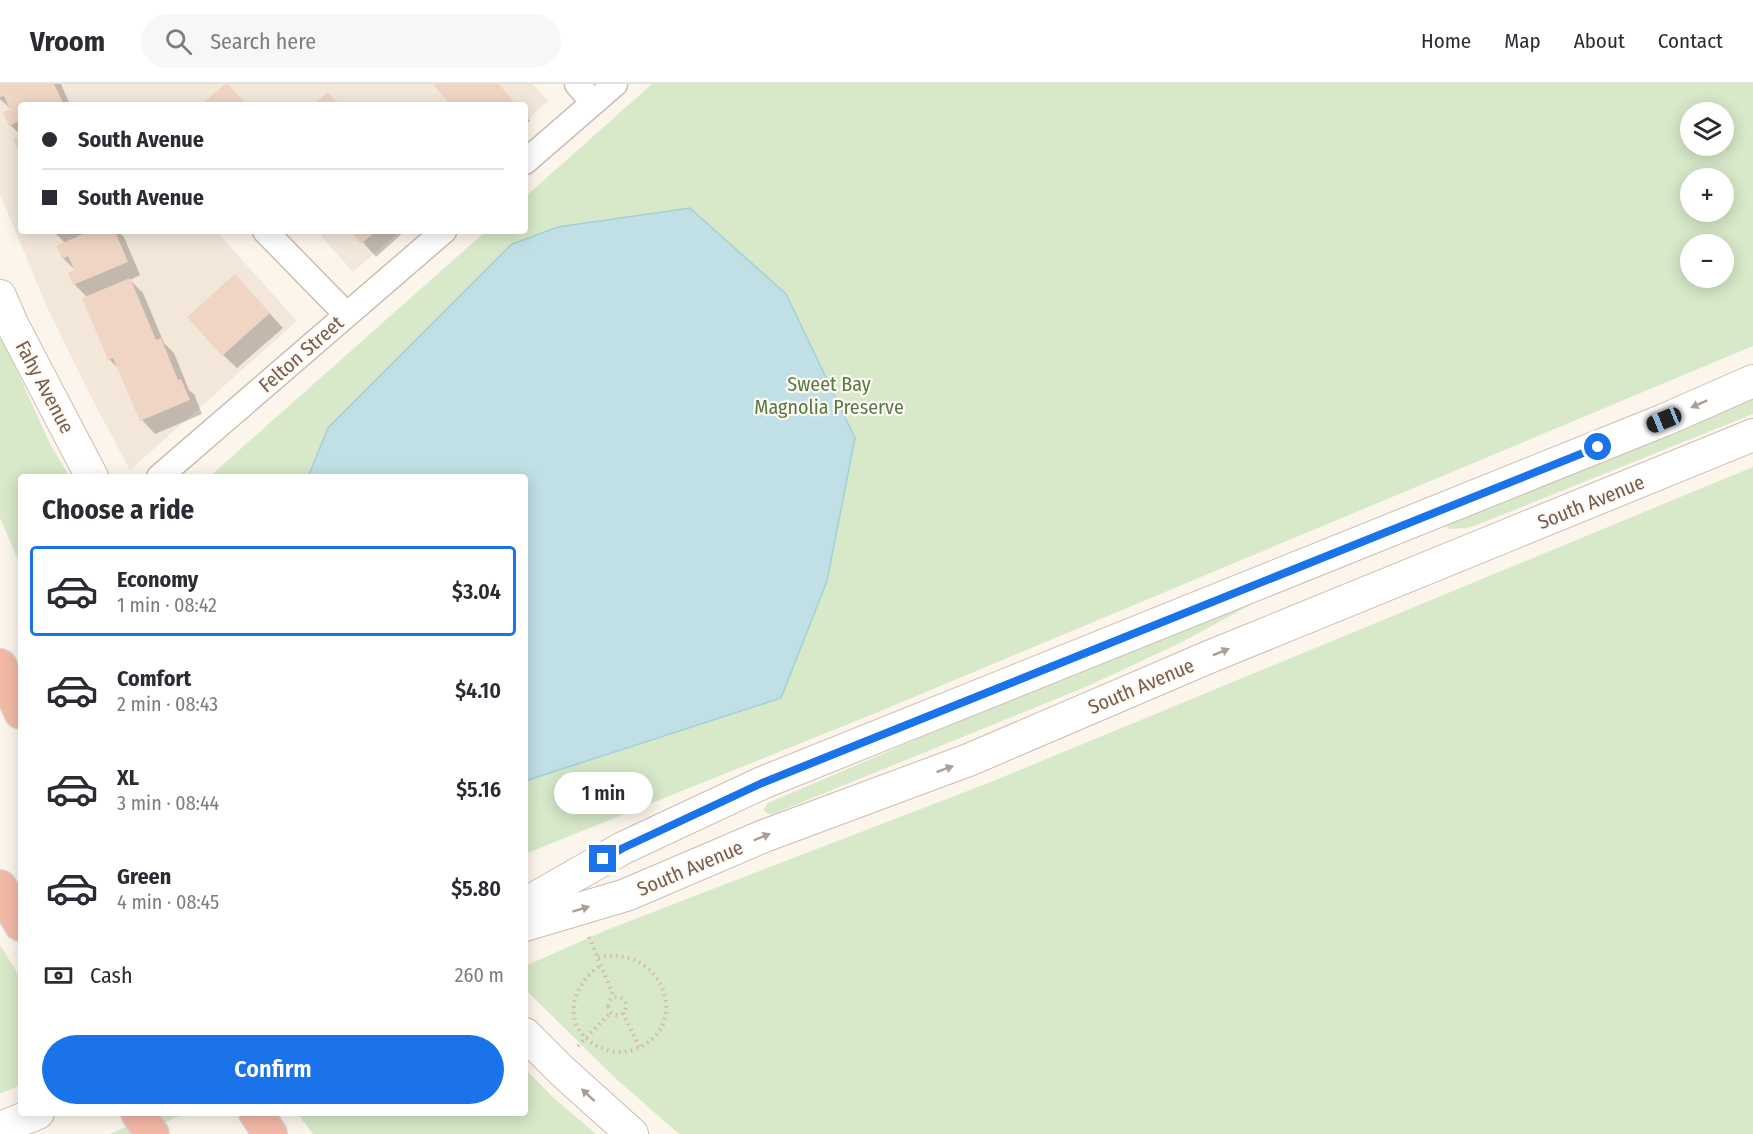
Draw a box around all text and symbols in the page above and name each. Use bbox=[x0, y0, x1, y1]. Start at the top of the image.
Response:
search box bbox=[141, 14, 561, 68]
text: Vroom bbox=[30, 25, 105, 58]
icon: search bbox=[162, 25, 195, 58]
text: Search here bbox=[210, 28, 316, 55]
text: Home bbox=[1421, 28, 1471, 54]
text: Map bbox=[1504, 28, 1541, 54]
text: About bbox=[1574, 28, 1625, 54]
text: Contact bbox=[1658, 28, 1723, 54]
map controls bbox=[1680, 102, 1734, 288]
button: layers bbox=[1680, 102, 1734, 156]
text: South Avenue bbox=[78, 126, 204, 153]
button: + bbox=[1680, 168, 1734, 222]
text: South Avenue bbox=[78, 184, 204, 211]
button: − bbox=[1680, 234, 1734, 288]
street label: Felton Street bbox=[254, 310, 349, 397]
street label: Fahy Avenue bbox=[11, 337, 79, 437]
park label: Sweet Bay Magnolia Preserve bbox=[754, 372, 904, 419]
one-way arrow bbox=[1690, 399, 1708, 409]
car bbox=[1644, 405, 1684, 435]
route start bbox=[1584, 433, 1611, 460]
street label: South Avenue bbox=[1534, 470, 1648, 534]
text: Choose a ride bbox=[42, 494, 194, 526]
icon: car bbox=[45, 564, 99, 618]
text: Economy bbox=[117, 566, 198, 593]
text: $3.04 bbox=[452, 578, 501, 605]
text: 1 min · 08:42 bbox=[117, 593, 217, 617]
one-way arrow bbox=[1212, 647, 1230, 656]
street label: South Avenue bbox=[1084, 653, 1198, 719]
icon: car bbox=[45, 663, 99, 717]
text: Comfort bbox=[117, 665, 191, 692]
text: $4.10 bbox=[455, 677, 501, 704]
text: 2 min · 08:43 bbox=[117, 692, 218, 716]
icon: car bbox=[45, 762, 99, 816]
one-way arrow bbox=[936, 763, 954, 773]
text: XL bbox=[117, 764, 139, 791]
callout: 1 min bbox=[554, 772, 652, 814]
text: $5.16 bbox=[456, 776, 501, 803]
text: 1 min bbox=[582, 781, 625, 805]
text: 3 min · 08:44 bbox=[117, 791, 219, 815]
one-way arrow bbox=[754, 832, 772, 842]
street label: South Avenue bbox=[633, 835, 747, 901]
route end bbox=[589, 845, 616, 872]
icon: car bbox=[45, 861, 99, 915]
text: Green bbox=[117, 863, 171, 890]
text: $5.80 bbox=[451, 875, 501, 902]
text: 4 min · 08:45 bbox=[117, 890, 219, 914]
one-way arrow bbox=[572, 904, 590, 913]
icon: cash bbox=[42, 959, 75, 992]
text: Cash bbox=[90, 962, 133, 989]
text: 260 m bbox=[455, 963, 504, 987]
button: Confirm bbox=[42, 1035, 504, 1104]
one-way arrow bbox=[581, 1088, 596, 1102]

